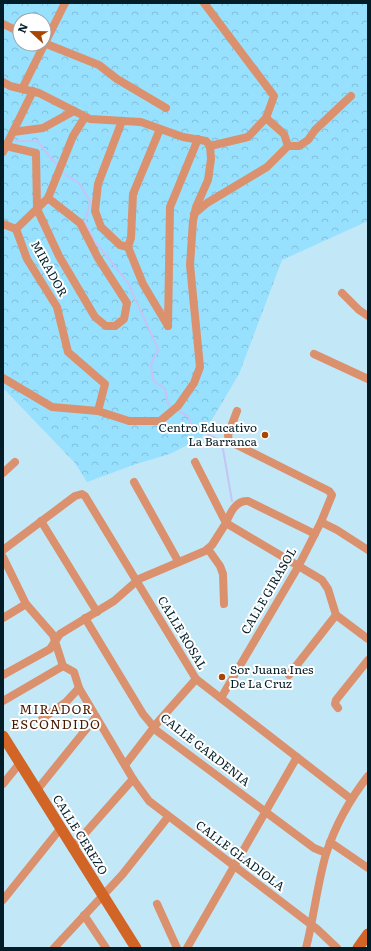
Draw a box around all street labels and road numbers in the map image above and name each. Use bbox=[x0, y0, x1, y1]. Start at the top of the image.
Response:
street label: MIRADOR bbox=[27, 237, 73, 300]
street label: CALLE GIRASOL bbox=[236, 544, 300, 637]
street label: CALLE ROSAL bbox=[154, 592, 212, 673]
street label: CALLE GARDENIA bbox=[157, 708, 254, 790]
street label: CALLE CEREZO bbox=[49, 791, 113, 878]
street label: CALLE GLADIOLA bbox=[192, 816, 289, 895]

